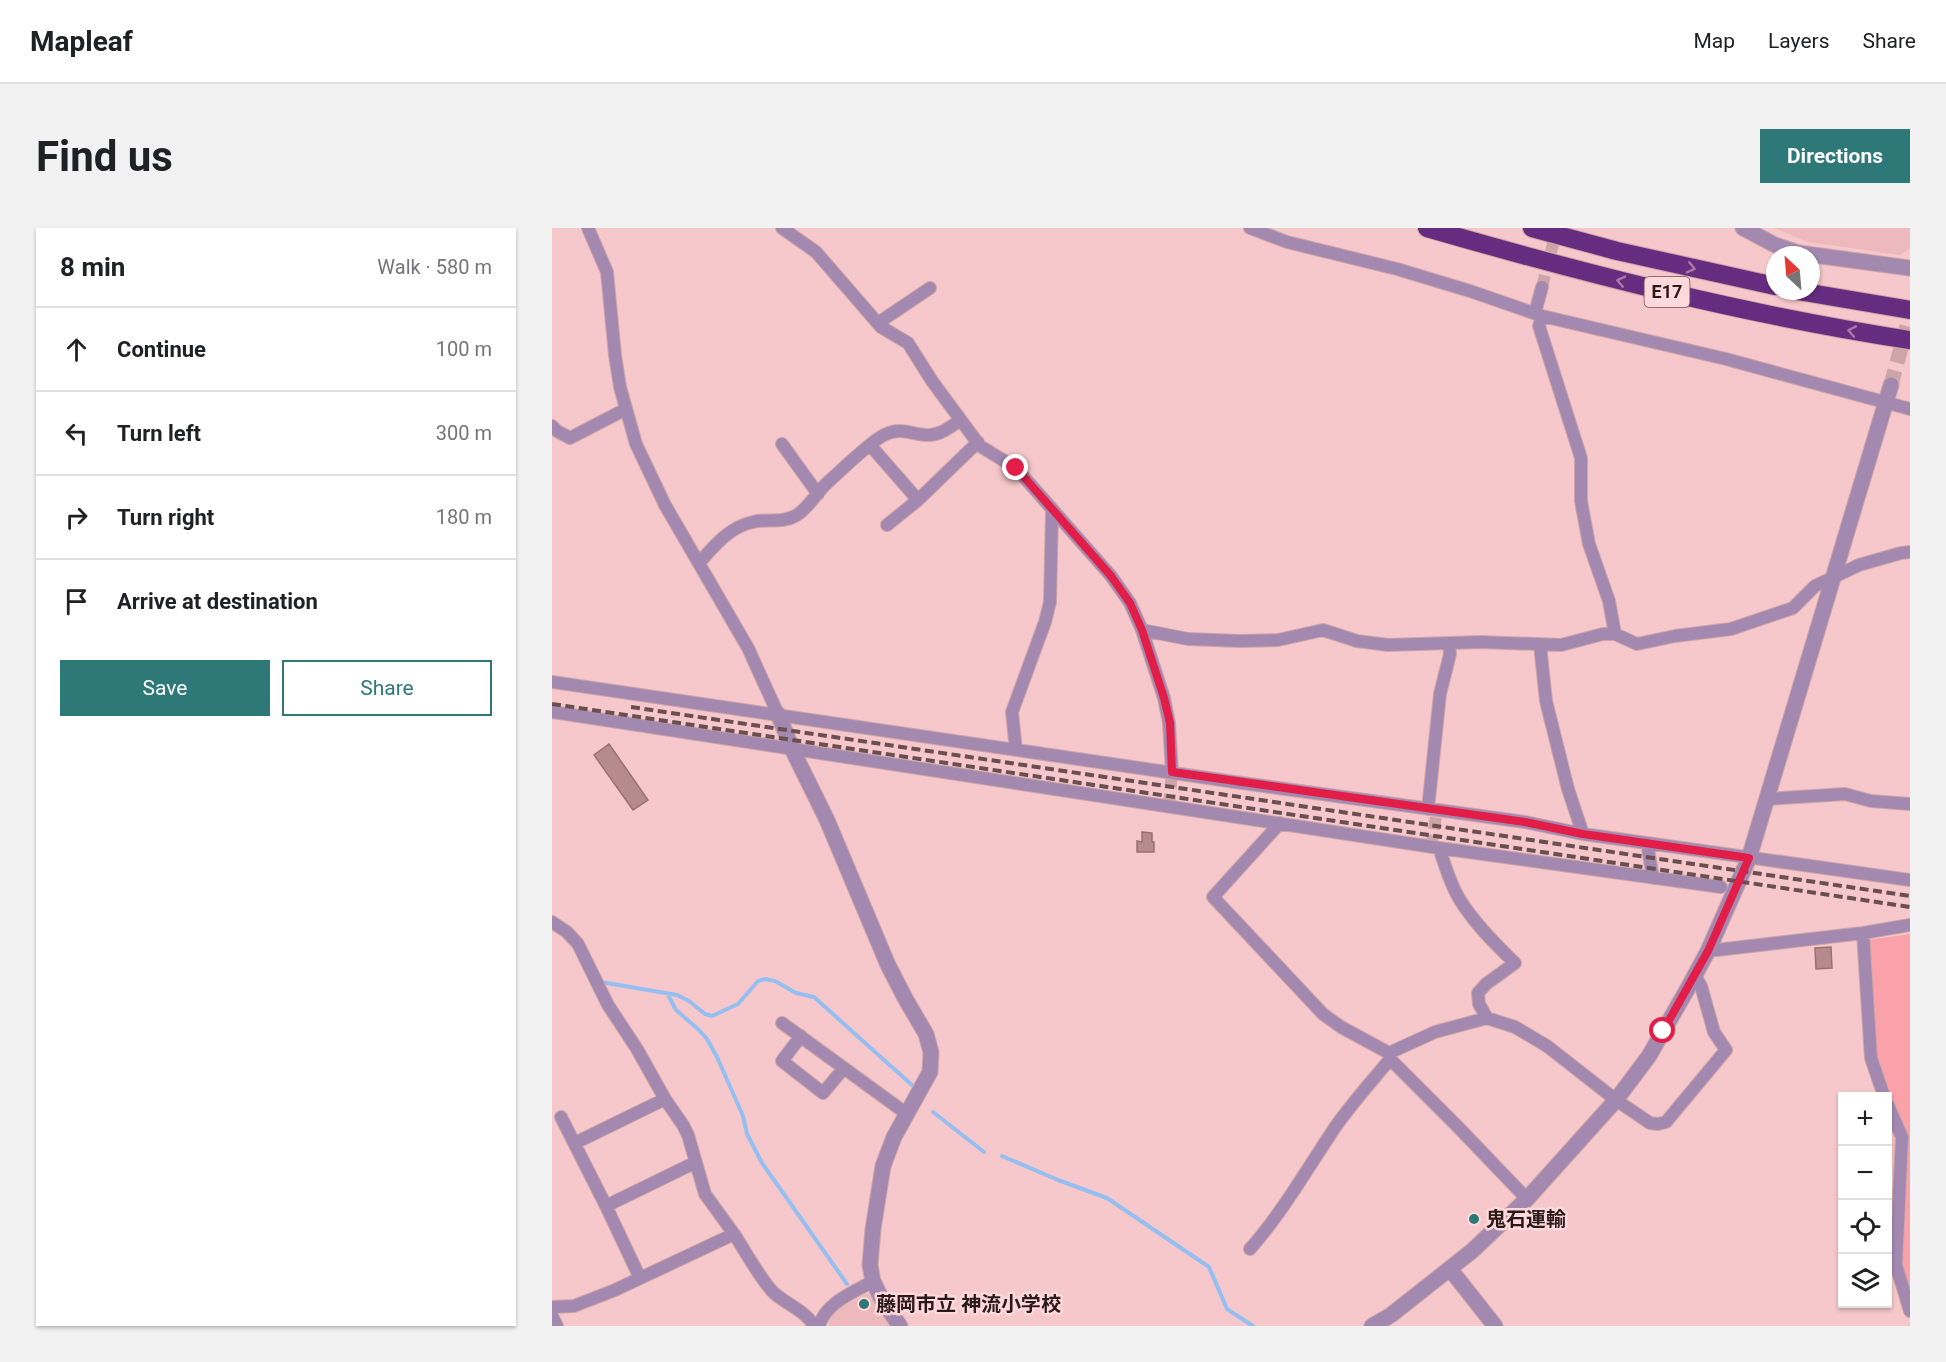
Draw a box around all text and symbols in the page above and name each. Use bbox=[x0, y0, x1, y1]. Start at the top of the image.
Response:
text: Mapleaf bbox=[30, 25, 133, 58]
text: Map bbox=[1693, 29, 1735, 53]
text: Layers bbox=[1768, 29, 1829, 53]
text: Share bbox=[1862, 29, 1916, 53]
button: Directions bbox=[1760, 129, 1910, 183]
text: Find us bbox=[36, 132, 173, 181]
north arrow bbox=[1766, 246, 1820, 300]
text: 8 min bbox=[60, 252, 125, 282]
text: Walk · 580 m bbox=[377, 255, 492, 279]
one-way arrow bbox=[1686, 261, 1696, 274]
one-way arrow bbox=[1616, 276, 1626, 289]
road number: E17 bbox=[1644, 277, 1690, 307]
one-way arrow bbox=[1848, 325, 1857, 337]
icon: ahead bbox=[60, 333, 93, 366]
text: Continue bbox=[117, 337, 206, 362]
text: 100 m bbox=[436, 337, 492, 361]
icon: left bbox=[60, 417, 93, 450]
text: Turn left bbox=[117, 421, 201, 446]
text: 300 m bbox=[436, 421, 492, 445]
route end bbox=[1002, 454, 1028, 480]
icon: right bbox=[60, 501, 93, 534]
text: Turn right bbox=[117, 505, 214, 530]
text: 180 m bbox=[436, 505, 492, 529]
icon: arrive bbox=[60, 585, 93, 618]
text: Arrive at destination bbox=[117, 589, 318, 614]
button: Save bbox=[60, 660, 270, 716]
button: Share bbox=[282, 660, 492, 716]
route start bbox=[1649, 1017, 1675, 1043]
map controls bbox=[1838, 1092, 1892, 1308]
button: + bbox=[1838, 1092, 1892, 1146]
button: − bbox=[1838, 1146, 1892, 1200]
button: locate bbox=[1838, 1200, 1892, 1254]
place label: 鬼石運輸 bbox=[1486, 1207, 1566, 1231]
marker: 鬼石運輸 bbox=[1467, 1212, 1481, 1226]
button: layers bbox=[1838, 1254, 1892, 1308]
place label: 藤岡市立 神流小学校 bbox=[876, 1292, 1061, 1316]
marker: 藤岡市立 神流小学校 bbox=[857, 1297, 871, 1311]

